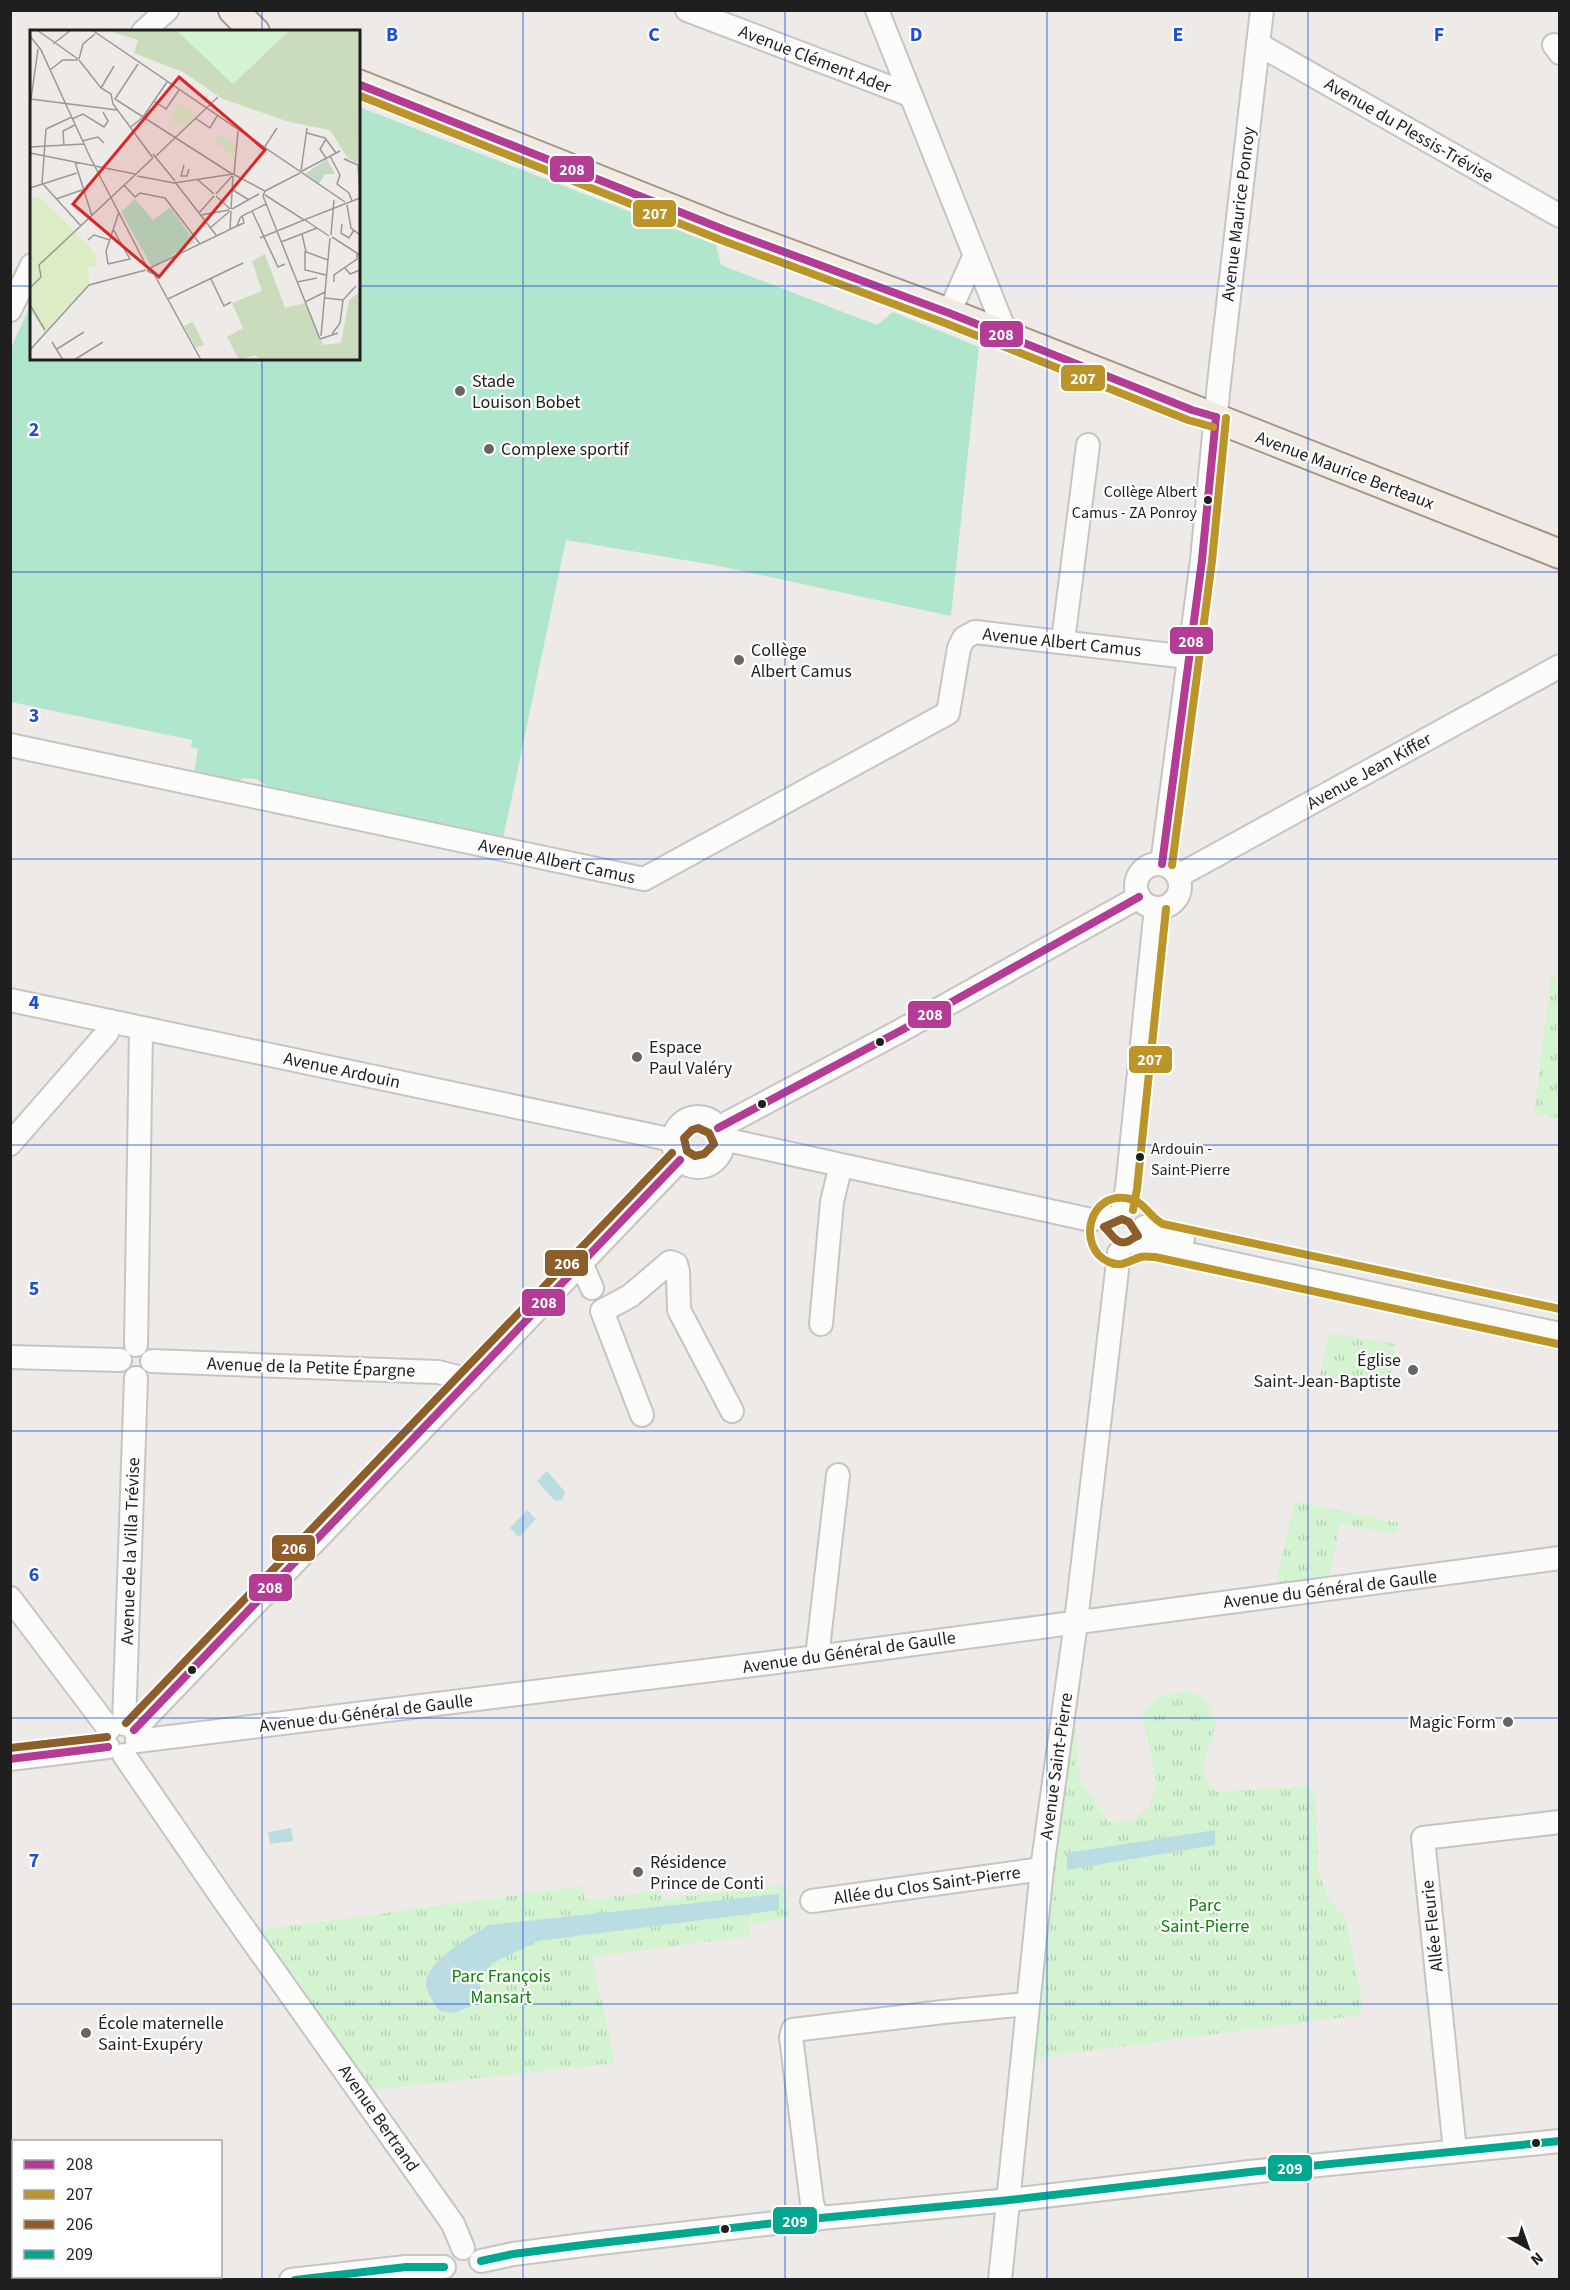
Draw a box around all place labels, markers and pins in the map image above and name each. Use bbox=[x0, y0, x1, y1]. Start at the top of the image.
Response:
place label: Stade Louison Bobet bbox=[472, 369, 580, 415]
marker: Stade Louison Bobet bbox=[453, 384, 467, 398]
place label: Complexe sportif bbox=[501, 437, 630, 462]
marker: Complexe sportif bbox=[482, 442, 496, 456]
place label: Collège Albert Camus - ZA Ponroy bbox=[1072, 481, 1198, 524]
marker: Collège Albert Camus - ZA Ponroy bbox=[1202, 494, 1214, 506]
place label: Collège Albert Camus bbox=[751, 638, 852, 684]
marker: Collège Albert Camus bbox=[732, 653, 746, 667]
place label: Espace Paul Valéry bbox=[649, 1035, 733, 1081]
unlabelled marker bbox=[874, 1036, 886, 1048]
marker: Espace Paul Valéry bbox=[630, 1050, 644, 1064]
unlabelled marker bbox=[756, 1098, 768, 1110]
place label: Ardouin - Saint-Pierre bbox=[1151, 1138, 1230, 1181]
marker: Ardouin - Saint-Pierre bbox=[1134, 1151, 1146, 1163]
place label: Église Saint-Jean-Baptiste bbox=[1254, 1348, 1401, 1394]
marker: Église Saint-Jean-Baptiste bbox=[1406, 1363, 1420, 1377]
unlabelled marker bbox=[186, 1664, 198, 1676]
place label: Magic Form bbox=[1409, 1710, 1496, 1735]
marker: Magic Form bbox=[1501, 1715, 1515, 1729]
place label: Résidence Prince de Conti bbox=[650, 1850, 764, 1896]
marker: Résidence Prince de Conti bbox=[631, 1865, 645, 1879]
place label: École maternelle Saint-Exupéry bbox=[98, 2011, 224, 2057]
marker: École maternelle Saint-Exupéry bbox=[79, 2026, 93, 2040]
unlabelled marker bbox=[1530, 2137, 1542, 2149]
unlabelled marker bbox=[719, 2223, 731, 2235]

